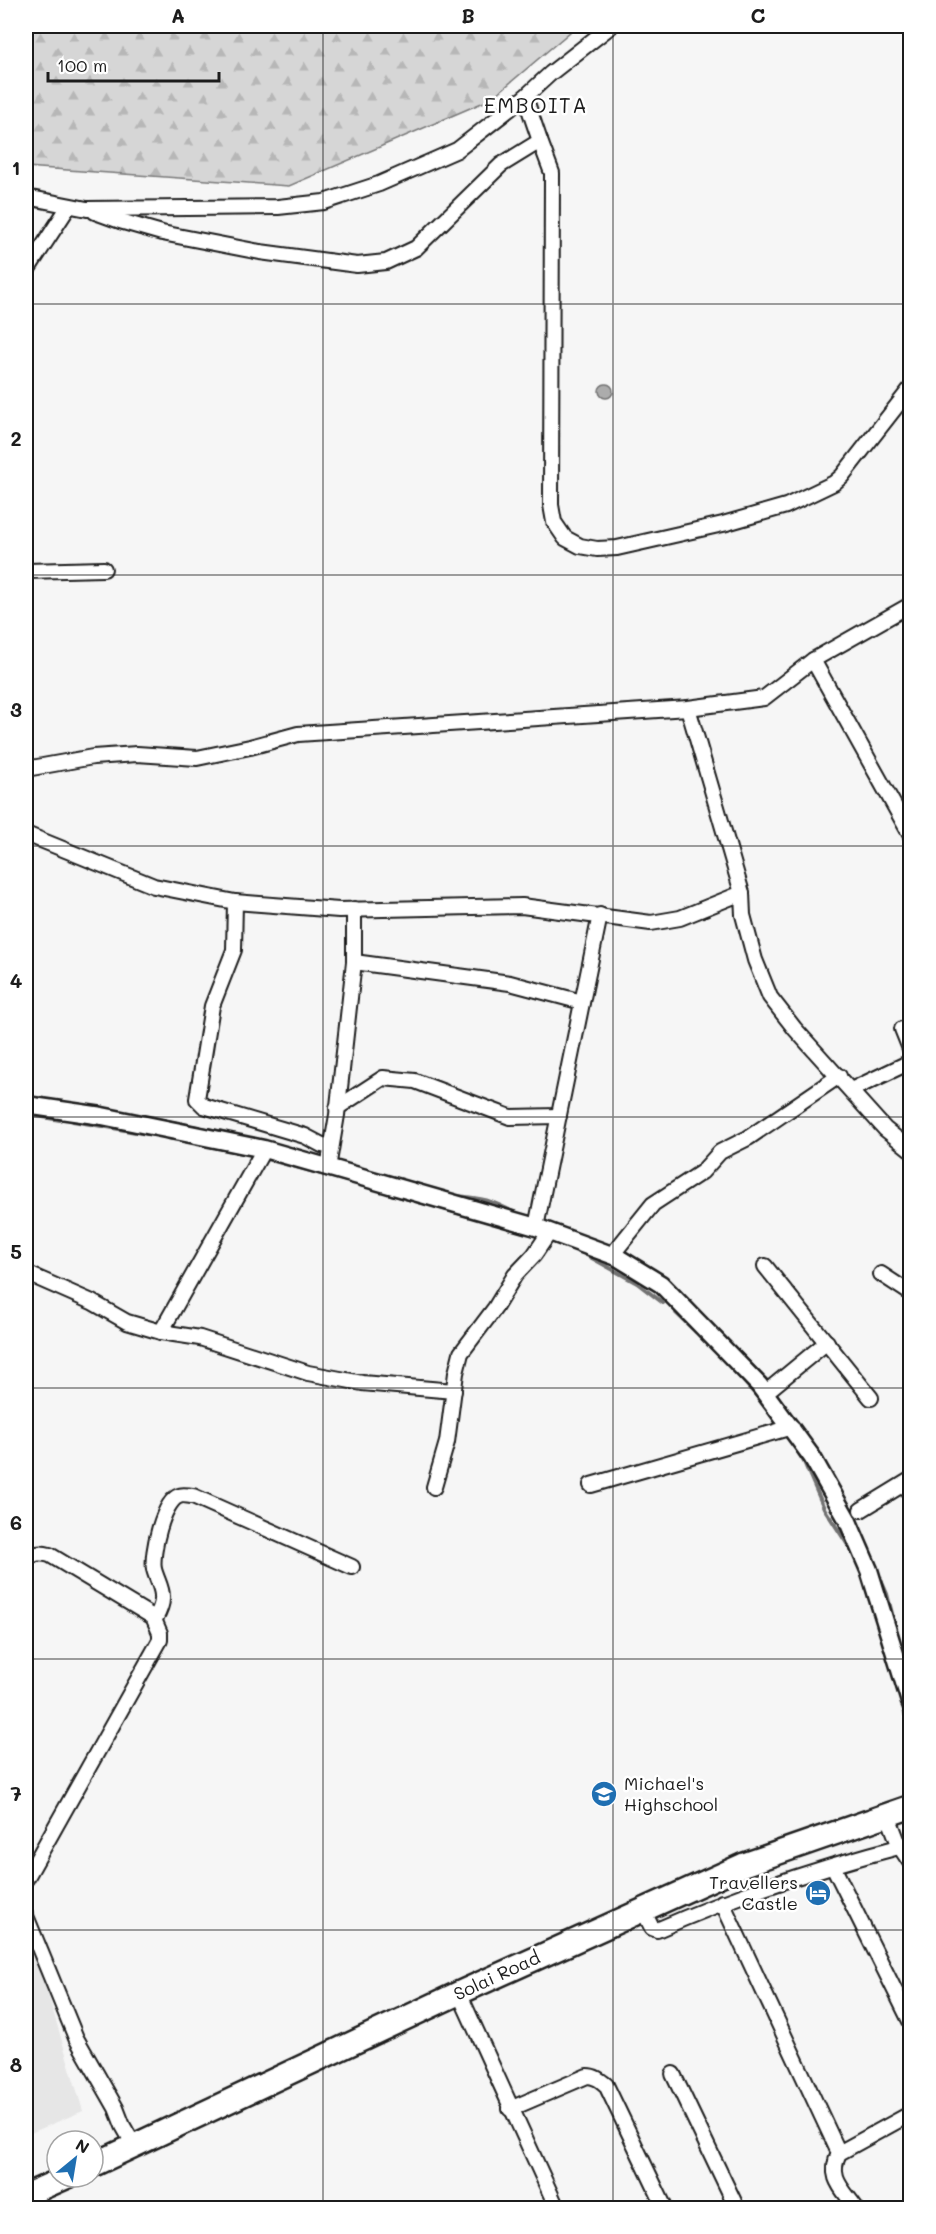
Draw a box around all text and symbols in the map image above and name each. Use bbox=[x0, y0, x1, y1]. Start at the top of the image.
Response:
text: A bbox=[171, 2, 185, 28]
text: B bbox=[461, 2, 475, 28]
text: C bbox=[751, 2, 766, 28]
scale bar bbox=[48, 45, 219, 83]
text: 100 m bbox=[57, 53, 107, 77]
district label: EMBOITA bbox=[484, 91, 588, 118]
text: 1 bbox=[12, 154, 20, 180]
text: 2 bbox=[10, 425, 22, 451]
text: 3 bbox=[10, 696, 22, 722]
text: 4 bbox=[10, 967, 23, 993]
text: 5 bbox=[10, 1238, 22, 1264]
text: 6 bbox=[10, 1509, 22, 1535]
place label: Michael's Highschool bbox=[624, 1771, 718, 1816]
school or university icon: Michael's Highschool bbox=[589, 1779, 619, 1809]
text: 7 bbox=[10, 1780, 22, 1806]
place label: Travellers Castle bbox=[709, 1870, 798, 1915]
hotel icon: Travellers Castle bbox=[803, 1878, 833, 1908]
street label: Solai Road bbox=[450, 1945, 544, 2006]
text: 8 bbox=[10, 2051, 22, 2077]
north arrow bbox=[45, 2129, 105, 2189]
text: N bbox=[72, 2133, 93, 2158]

